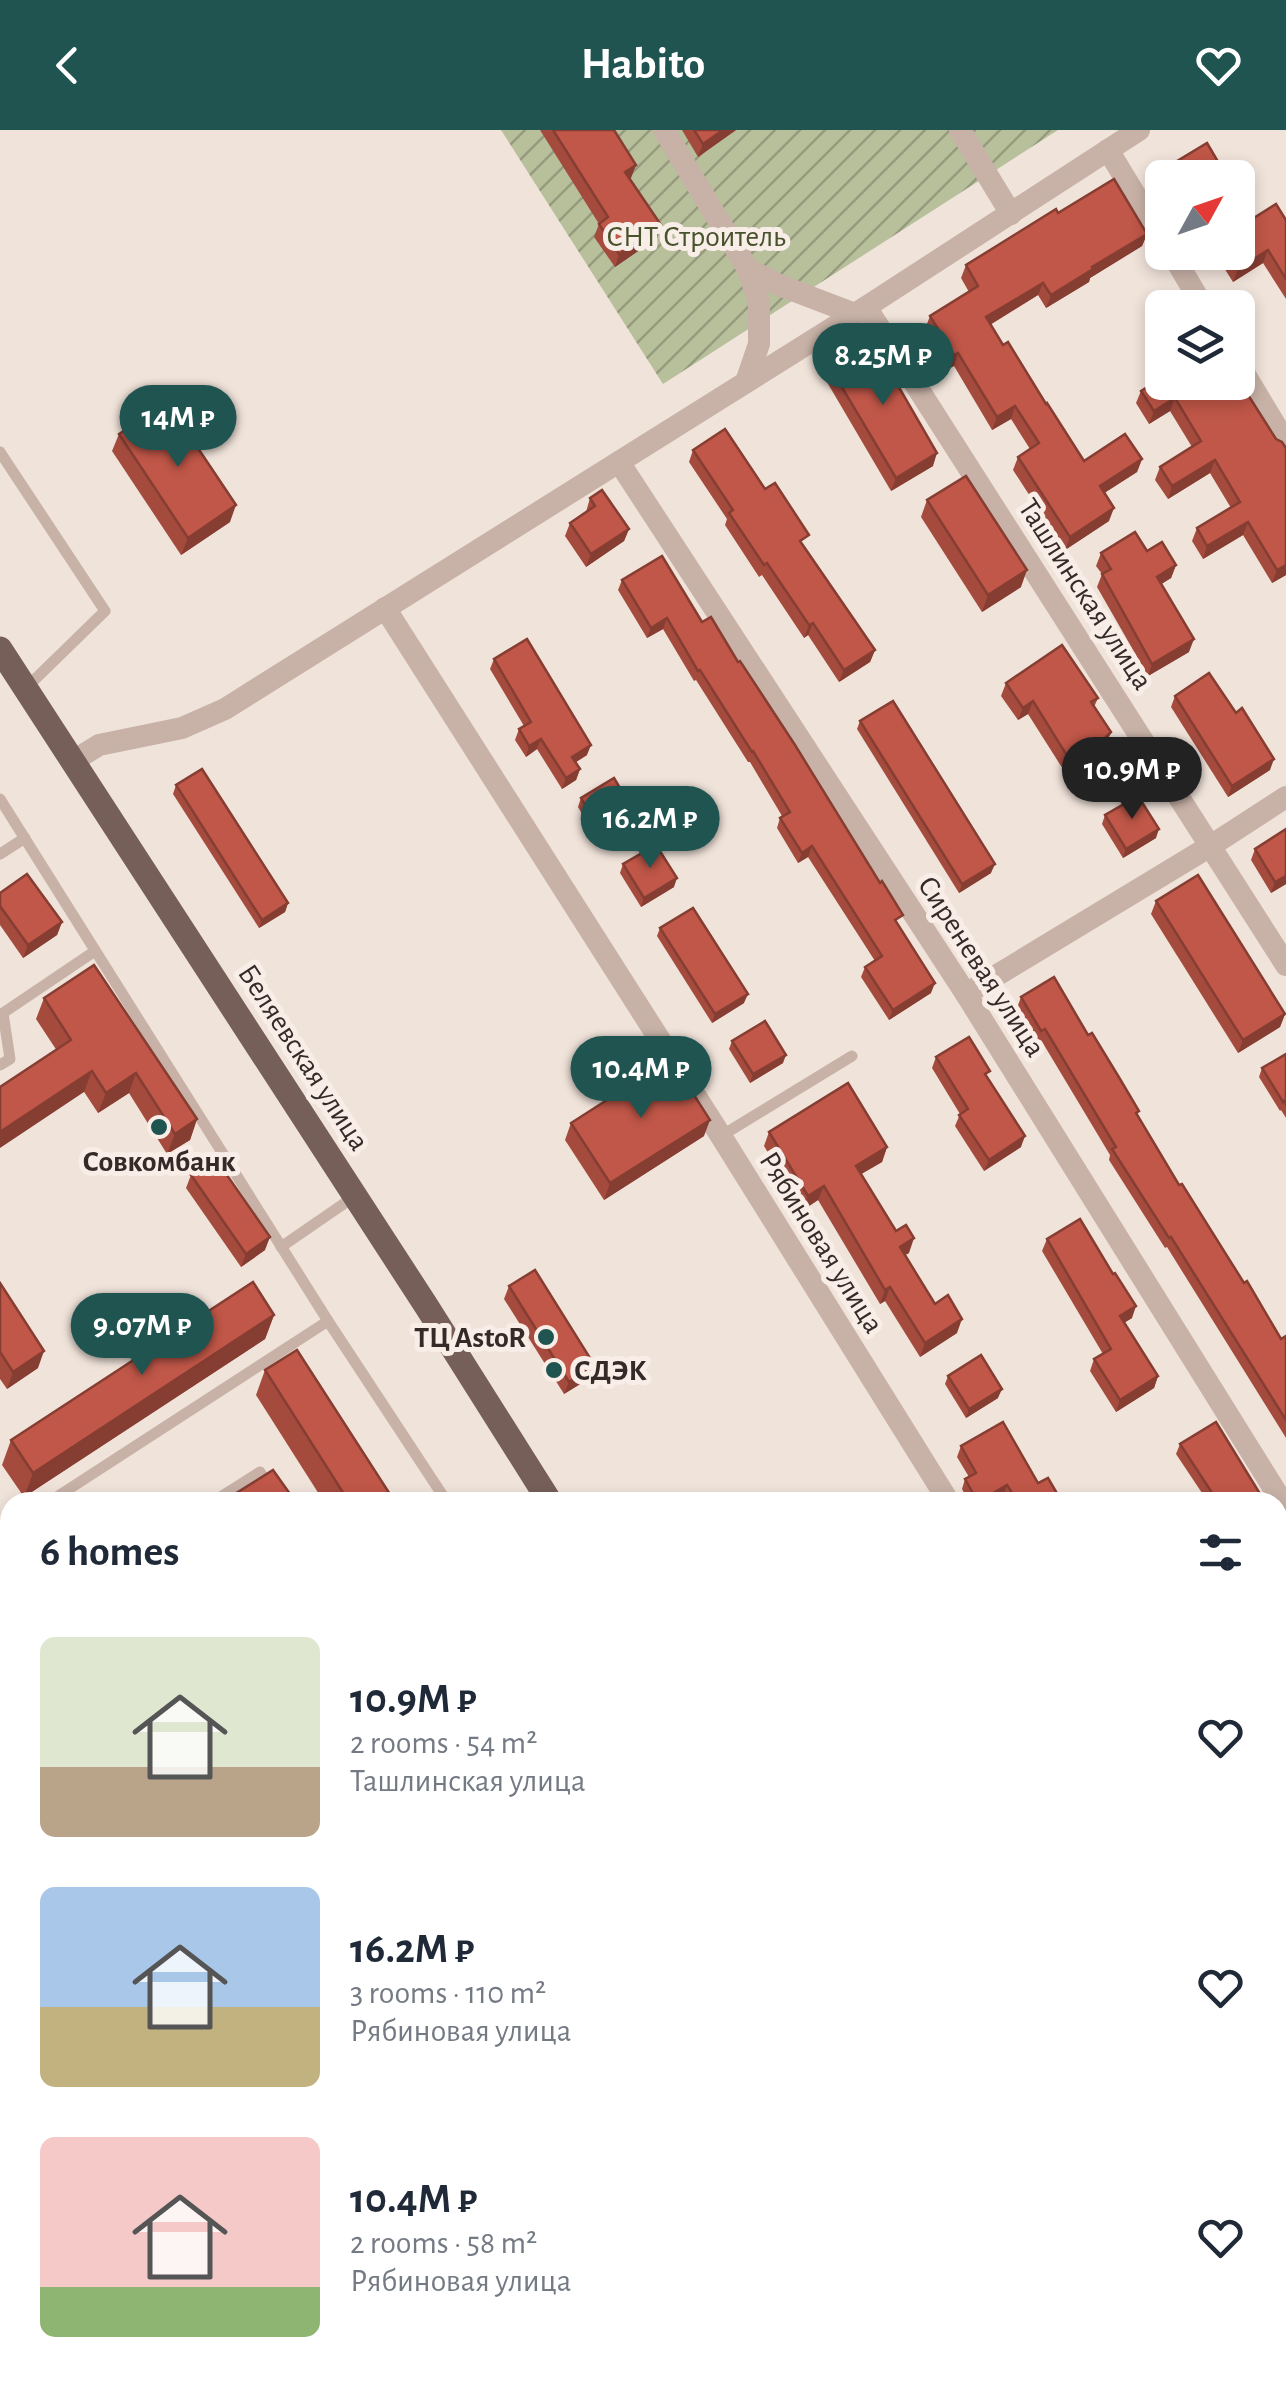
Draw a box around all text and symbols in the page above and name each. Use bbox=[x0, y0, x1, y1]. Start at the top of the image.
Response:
icon: back bbox=[40, 38, 95, 93]
icon: heart bbox=[1191, 38, 1246, 93]
text: Habito bbox=[581, 42, 705, 87]
north arrow bbox=[1145, 160, 1255, 270]
map controls bbox=[1145, 160, 1255, 400]
park label: СНТ Строитель bbox=[606, 222, 786, 252]
button: layers bbox=[1145, 290, 1255, 400]
pin: 8.25M ₽ bbox=[791, 323, 975, 408]
text: 8.25M ₽ bbox=[834, 339, 932, 371]
pin: 14M ₽ bbox=[108, 385, 248, 470]
text: 14M ₽ bbox=[142, 401, 214, 433]
street label: Ташлинская улица bbox=[1012, 494, 1158, 695]
pin: 10.9M ₽ bbox=[1040, 737, 1224, 822]
text: 10.9M ₽ bbox=[1084, 753, 1180, 785]
pin: 16.2M ₽ bbox=[558, 786, 742, 871]
text: 16.2M ₽ bbox=[603, 802, 697, 834]
street label: Сиреневая улица bbox=[912, 871, 1051, 1062]
street label: Беляевская улица bbox=[232, 959, 374, 1156]
pin: 10.4M ₽ bbox=[549, 1036, 733, 1121]
text: 10.4M ₽ bbox=[593, 1052, 689, 1084]
marker: Совкомбанк bbox=[148, 1116, 170, 1138]
place label: Совкомбанк bbox=[82, 1147, 236, 1177]
street label: Рябиновая улица bbox=[753, 1147, 889, 1338]
pin: 9.07M ₽ bbox=[50, 1293, 234, 1378]
text: 9.07M ₽ bbox=[93, 1309, 191, 1341]
place label: ТЦ AstoR bbox=[414, 1323, 526, 1353]
marker: ТЦ AstoR bbox=[535, 1326, 557, 1348]
place label: СДЭК bbox=[574, 1356, 647, 1386]
marker: СДЭК bbox=[543, 1359, 565, 1381]
icon: filters bbox=[1193, 1525, 1248, 1580]
text: 6 homes bbox=[40, 1531, 179, 1573]
icon: home bbox=[120, 1677, 240, 1797]
text: 10.9M ₽ bbox=[350, 1678, 476, 1720]
icon: heart bbox=[1193, 1710, 1248, 1765]
text: 2 rooms · 54 m² bbox=[350, 1727, 537, 1759]
text: Ташлинская улица bbox=[350, 1765, 586, 1797]
icon: home bbox=[120, 1927, 240, 2047]
text: 16.2M ₽ bbox=[350, 1928, 474, 1970]
icon: heart bbox=[1193, 1960, 1248, 2015]
text: 3 rooms · 110 m² bbox=[350, 1977, 546, 2009]
text: Рябиновая улица bbox=[350, 2015, 571, 2047]
icon: home bbox=[120, 2177, 240, 2297]
text: 10.4M ₽ bbox=[350, 2178, 477, 2220]
icon: heart bbox=[1193, 2210, 1248, 2265]
text: 2 rooms · 58 m² bbox=[350, 2227, 537, 2259]
text: Рябиновая улица bbox=[350, 2265, 571, 2297]

